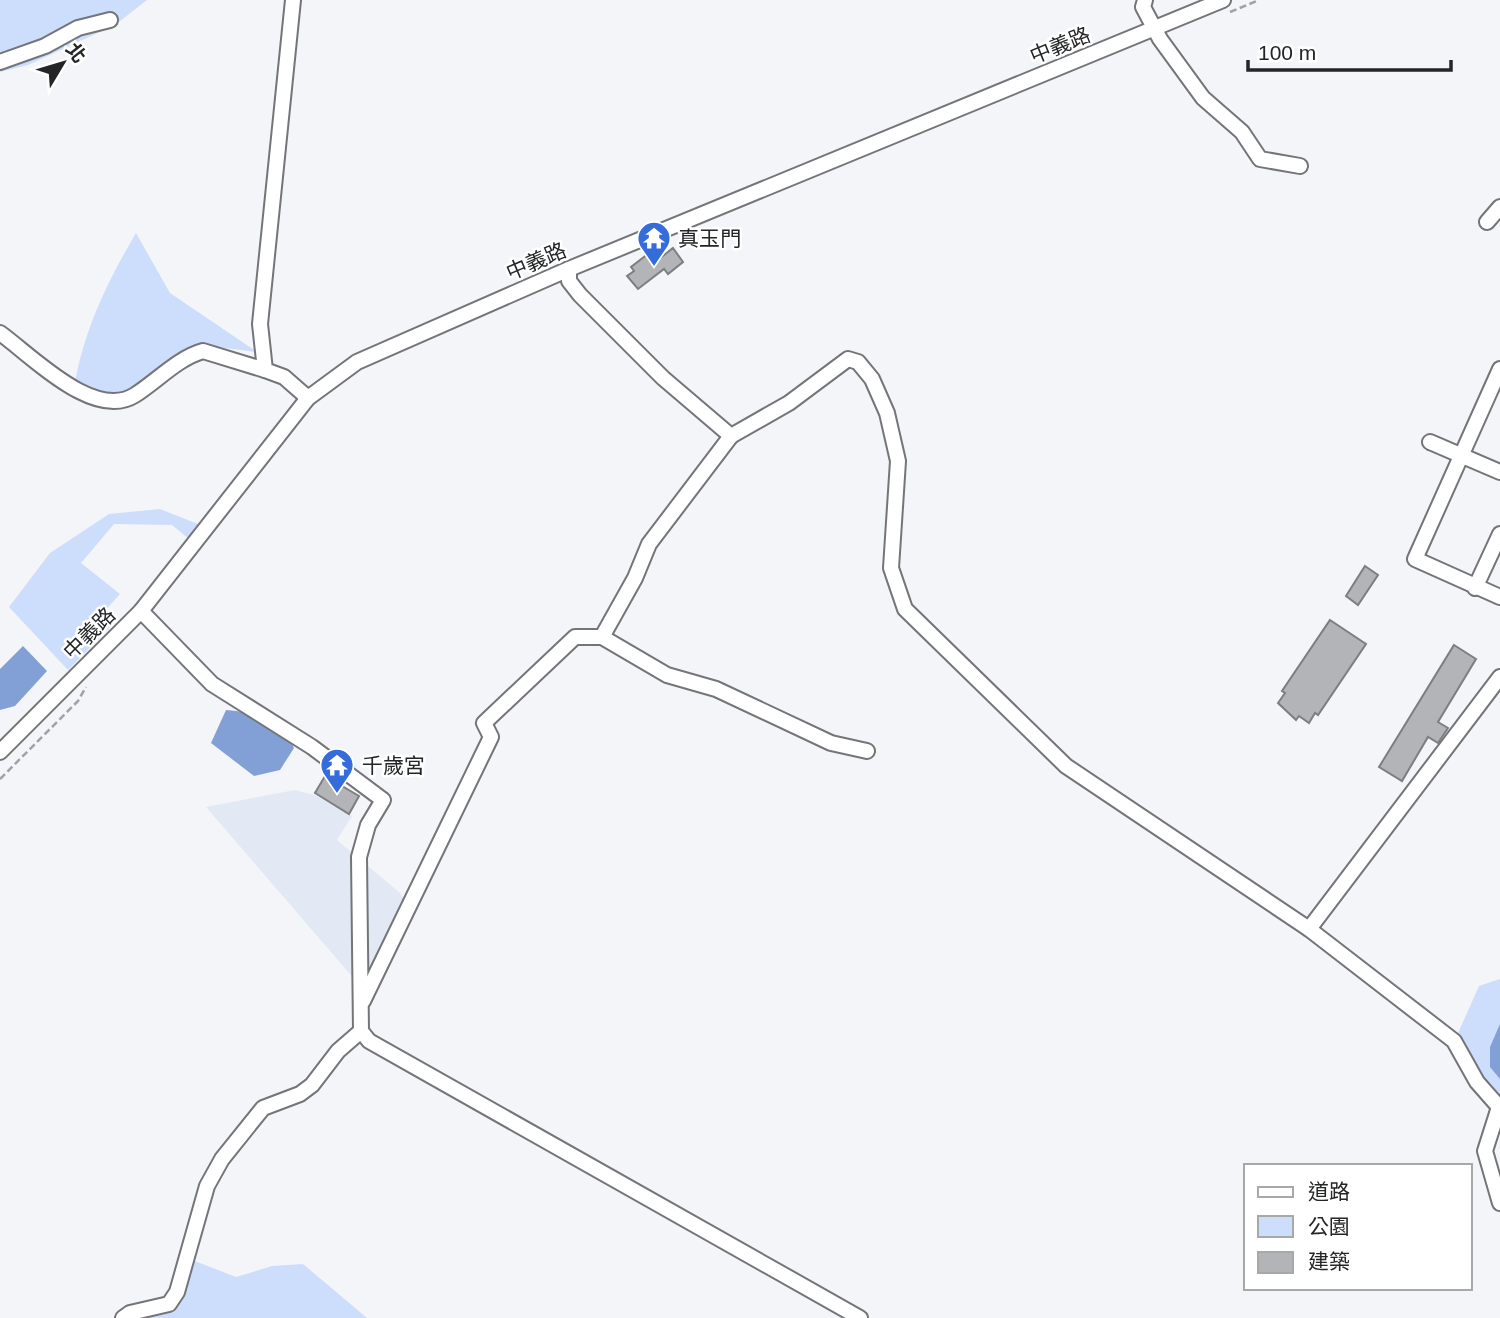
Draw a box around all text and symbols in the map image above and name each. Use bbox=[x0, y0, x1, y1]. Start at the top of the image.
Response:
street label: 中義路 bbox=[1026, 23, 1094, 67]
north arrow bbox=[28, 28, 98, 98]
scale bar bbox=[1248, 28, 1451, 72]
text: 北 bbox=[62, 39, 90, 67]
text: 100 m bbox=[1258, 41, 1316, 64]
temple icon: 真玉門 bbox=[635, 219, 673, 268]
place label: 真玉門 bbox=[678, 227, 741, 250]
street label: 中義路 bbox=[503, 238, 569, 284]
street label: 中義路 bbox=[59, 603, 119, 663]
temple icon: 千歲宮 bbox=[318, 746, 356, 795]
place label: 千歲宮 bbox=[362, 754, 425, 777]
legend bbox=[1244, 1164, 1472, 1290]
text: 道路 bbox=[1308, 1180, 1350, 1203]
text: 公園 bbox=[1308, 1215, 1350, 1238]
text: 建築 bbox=[1308, 1250, 1350, 1273]

